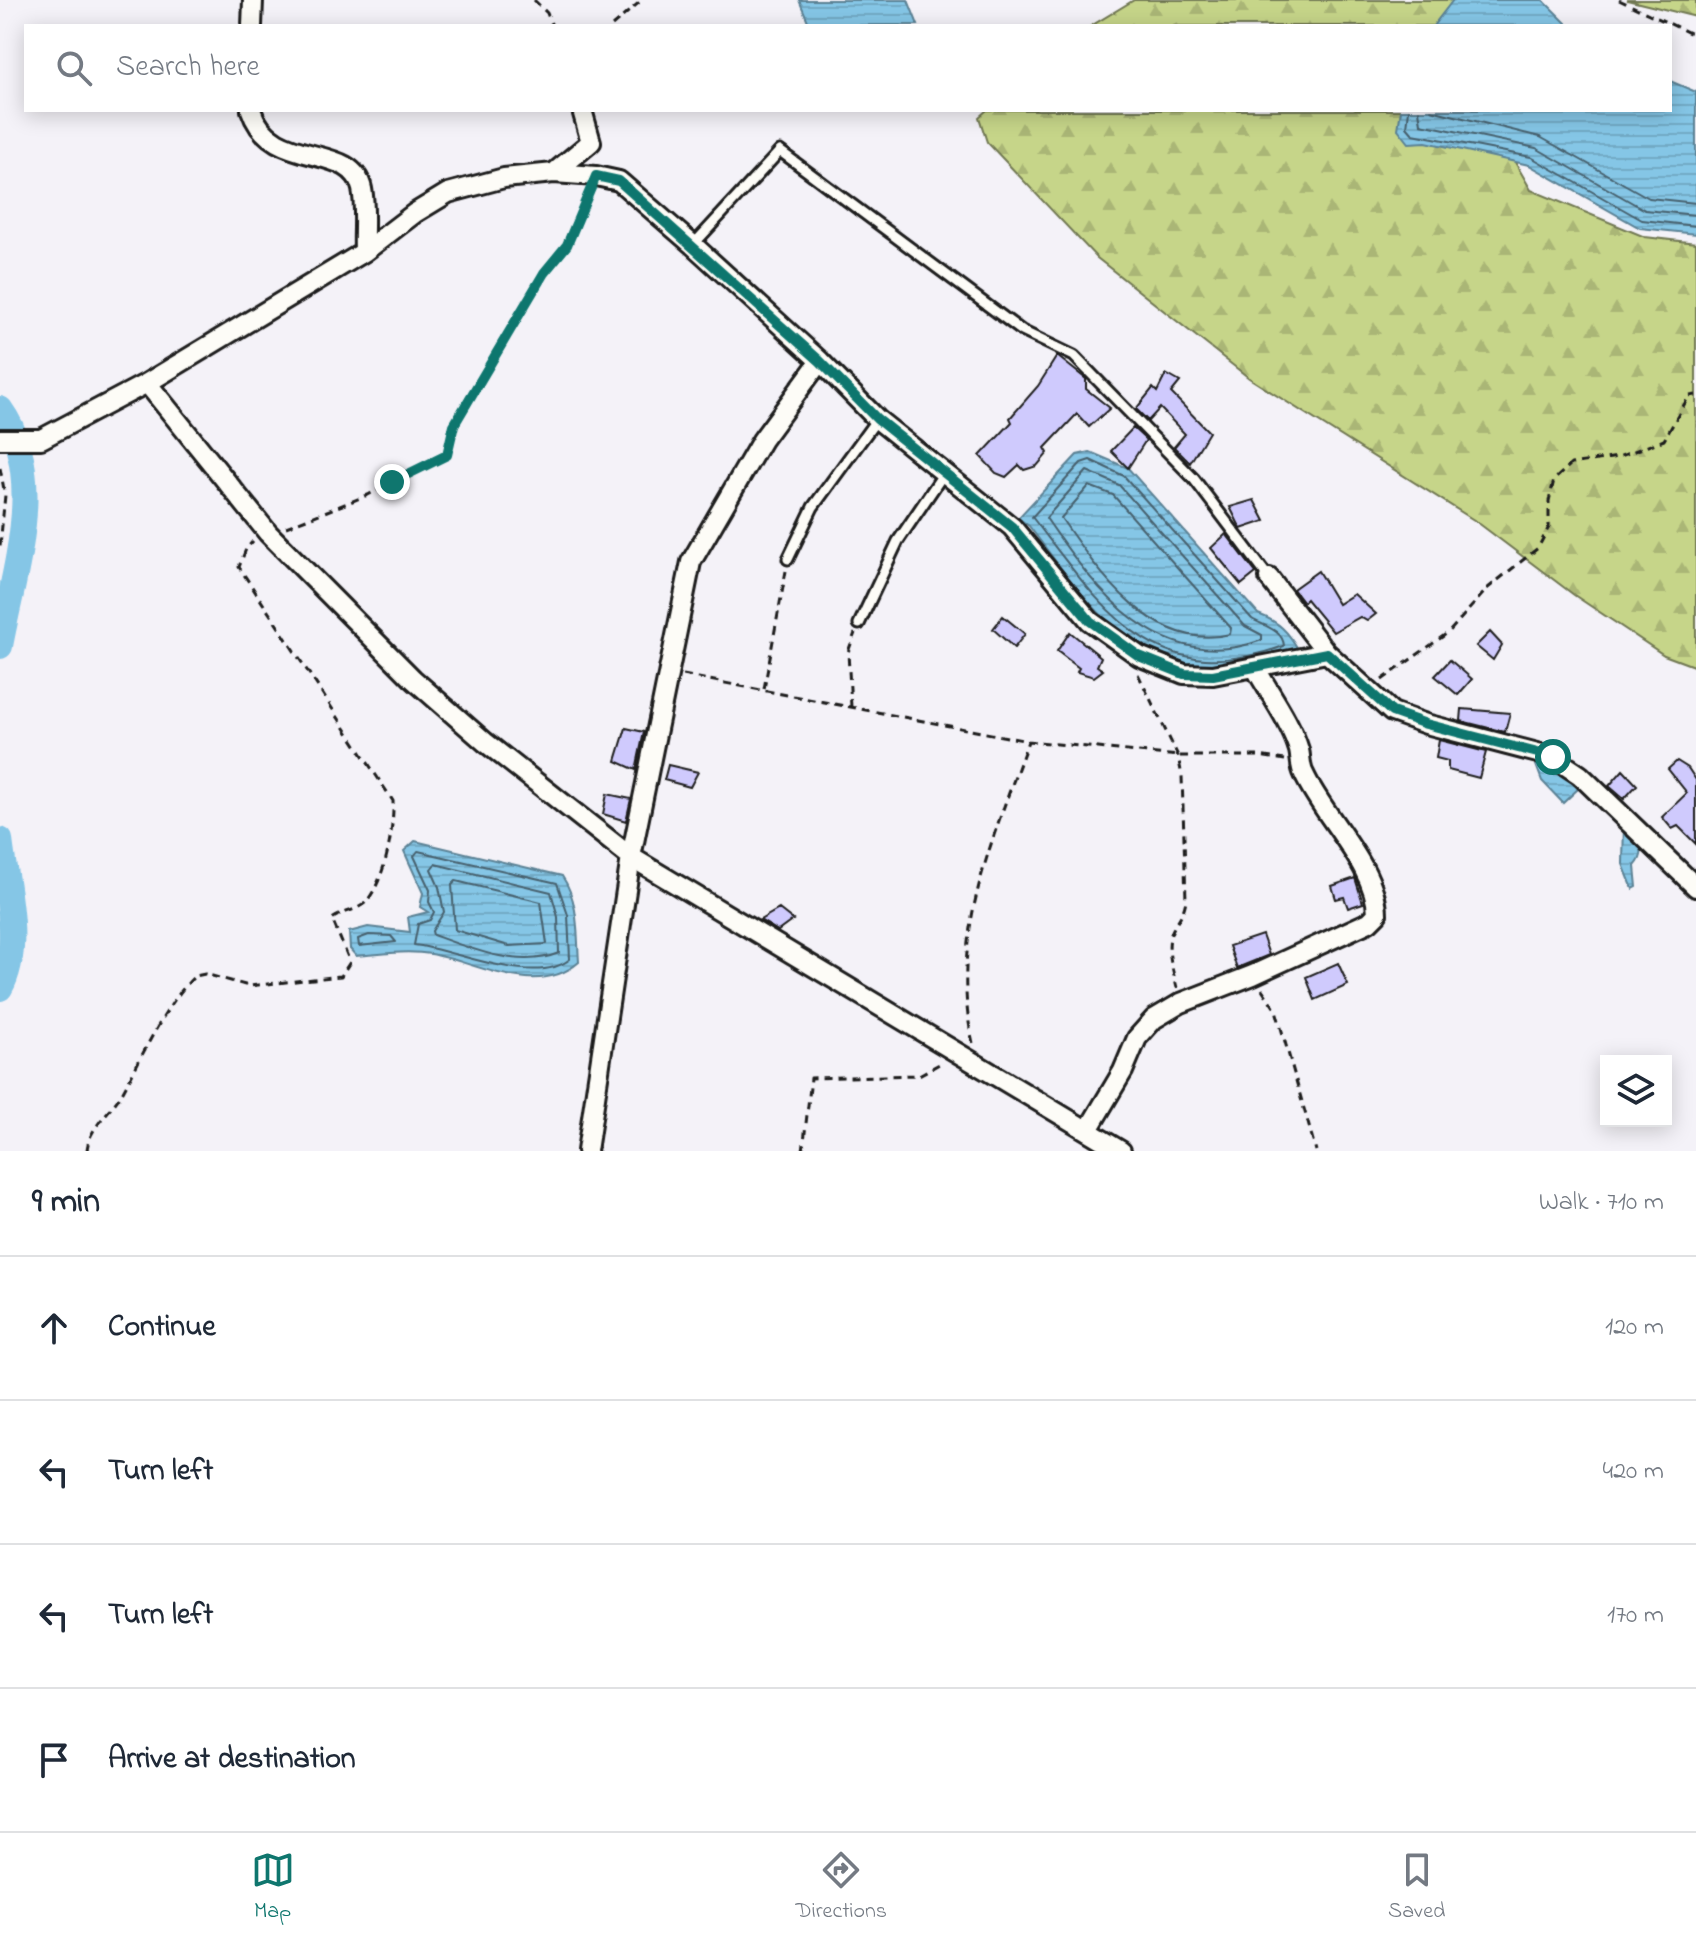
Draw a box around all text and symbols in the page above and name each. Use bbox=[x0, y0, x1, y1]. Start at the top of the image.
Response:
search box bbox=[24, 24, 1672, 112]
icon: search bbox=[52, 46, 96, 90]
text: Search here bbox=[116, 46, 260, 90]
route end bbox=[374, 464, 410, 500]
route start bbox=[1535, 739, 1571, 775]
map controls bbox=[1600, 1055, 1672, 1127]
button: layers bbox=[1600, 1055, 1672, 1127]
text: 9 min bbox=[32, 1178, 100, 1228]
text: Walk · 710 m bbox=[1539, 1184, 1664, 1222]
icon: ahead bbox=[32, 1306, 76, 1350]
text: Continue bbox=[108, 1306, 216, 1350]
text: 120 m bbox=[1605, 1309, 1664, 1347]
icon: left bbox=[32, 1450, 76, 1494]
text: Turn left bbox=[108, 1450, 213, 1494]
text: 420 m bbox=[1602, 1453, 1664, 1491]
icon: left bbox=[32, 1594, 76, 1638]
text: Turn left bbox=[108, 1594, 213, 1638]
text: 170 m bbox=[1607, 1597, 1664, 1635]
icon: arrive bbox=[32, 1738, 76, 1782]
text: Arrive at destination bbox=[108, 1738, 356, 1782]
tab: Map bbox=[251, 1848, 295, 1928]
tab: Directions bbox=[796, 1848, 887, 1928]
tab: Saved bbox=[1388, 1848, 1445, 1928]

